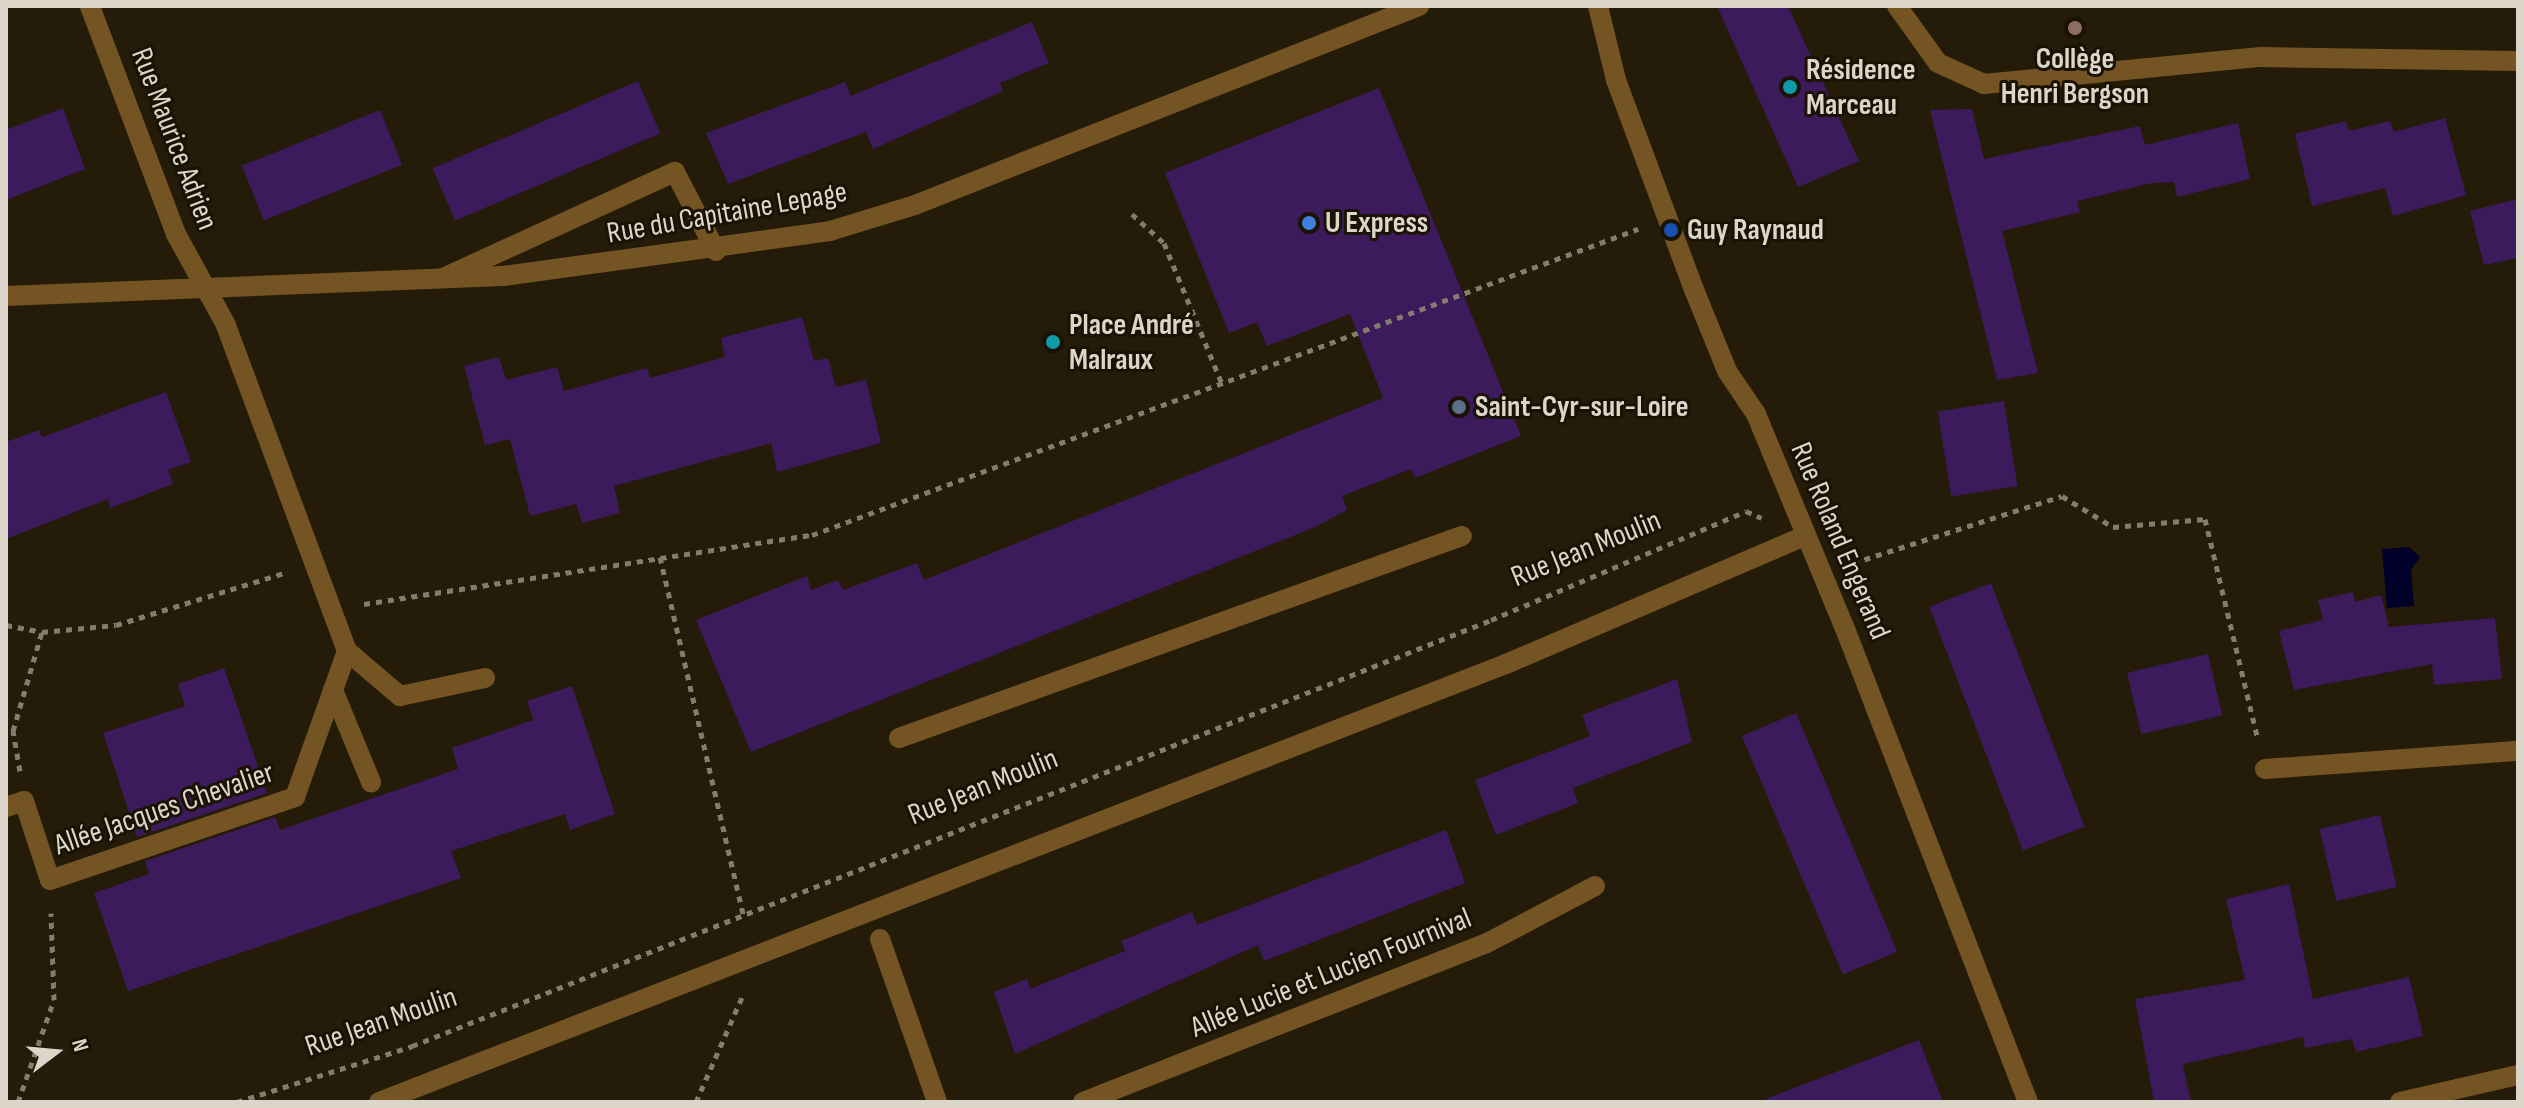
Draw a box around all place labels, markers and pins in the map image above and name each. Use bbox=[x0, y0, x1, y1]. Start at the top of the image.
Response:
marker: Collège Henri Bergson bbox=[2066, 19, 2084, 37]
place label: Collège Henri Bergson bbox=[2001, 41, 2149, 112]
place label: Résidence Marceau bbox=[1806, 52, 1915, 122]
marker: Résidence Marceau bbox=[1781, 78, 1799, 96]
place label: U Express bbox=[1325, 205, 1428, 241]
place label: Guy Raynaud bbox=[1687, 212, 1824, 248]
marker: U Express bbox=[1300, 214, 1318, 232]
marker: Guy Raynaud bbox=[1662, 221, 1680, 239]
place label: Place André Malraux bbox=[1069, 307, 1194, 378]
marker: Place André Malraux bbox=[1044, 333, 1062, 351]
place label: Saint-Cyr-sur-Loire bbox=[1475, 389, 1689, 425]
marker: Saint-Cyr-sur-Loire bbox=[1450, 398, 1468, 416]

